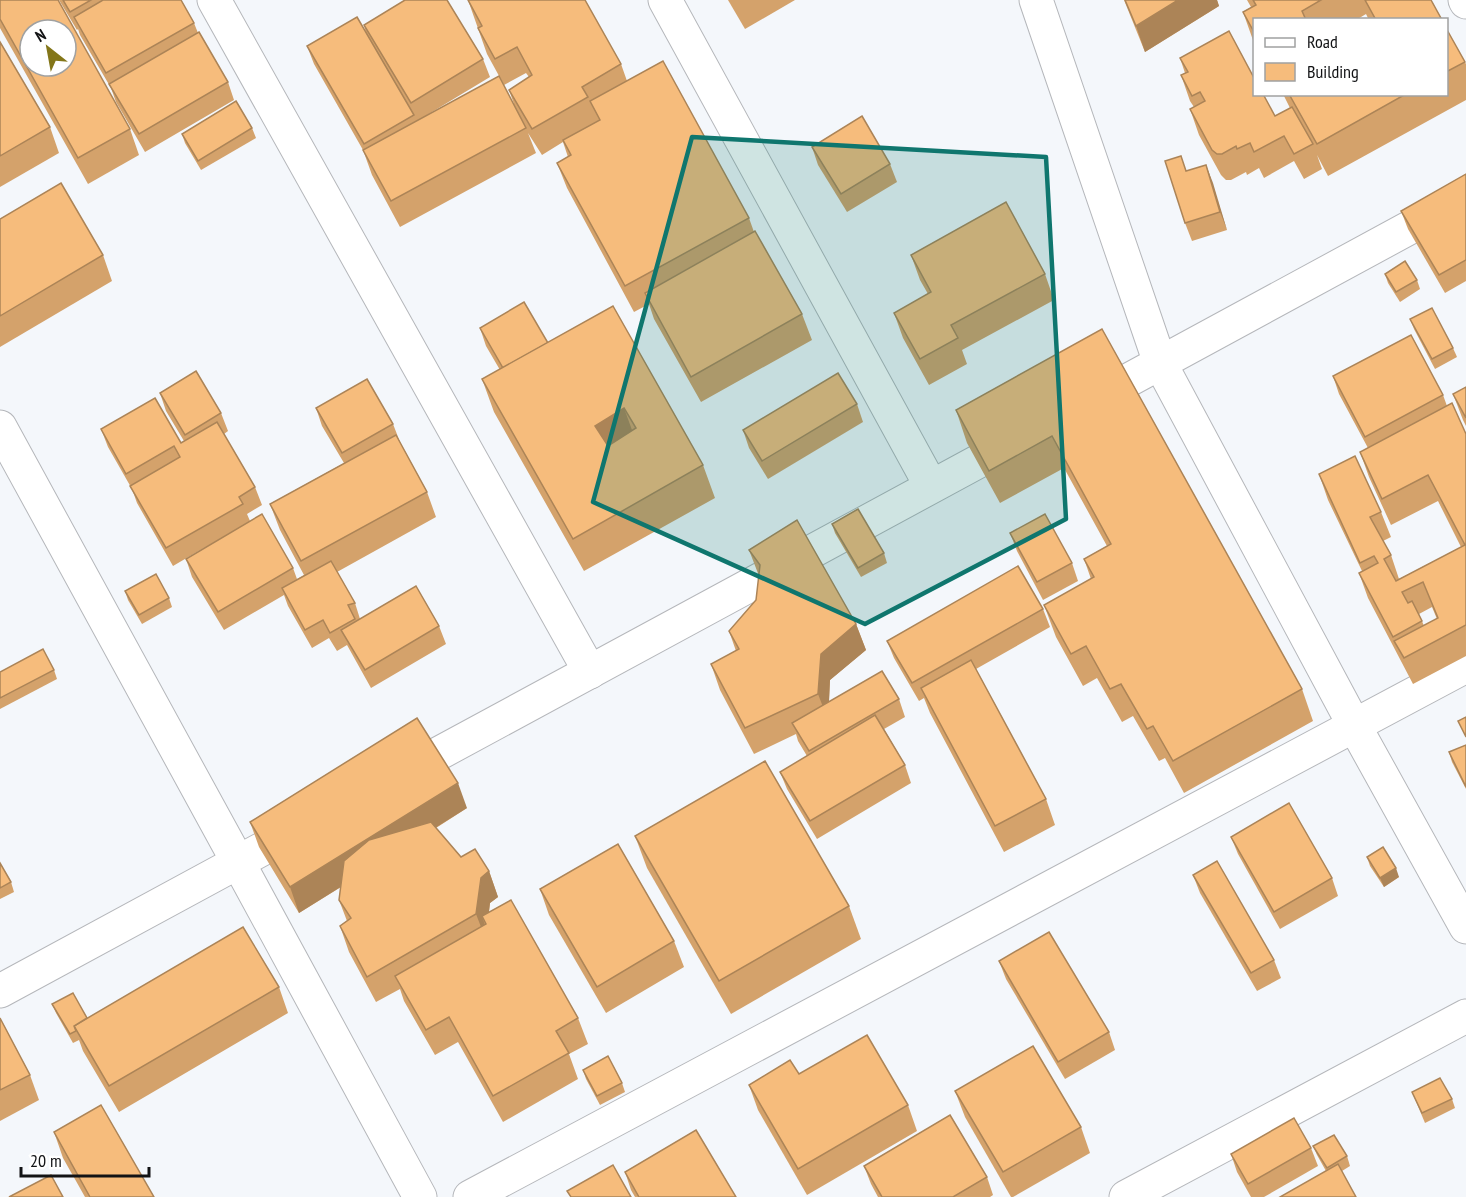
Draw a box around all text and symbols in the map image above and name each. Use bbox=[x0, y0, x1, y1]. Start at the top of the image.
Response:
north arrow bbox=[18, 18, 78, 78]
legend bbox=[1253, 18, 1448, 96]
text: N bbox=[31, 24, 49, 46]
text: Road bbox=[1307, 30, 1338, 53]
text: Building bbox=[1307, 60, 1359, 83]
scale bar bbox=[21, 1140, 148, 1178]
text: 20 m bbox=[30, 1149, 62, 1172]

